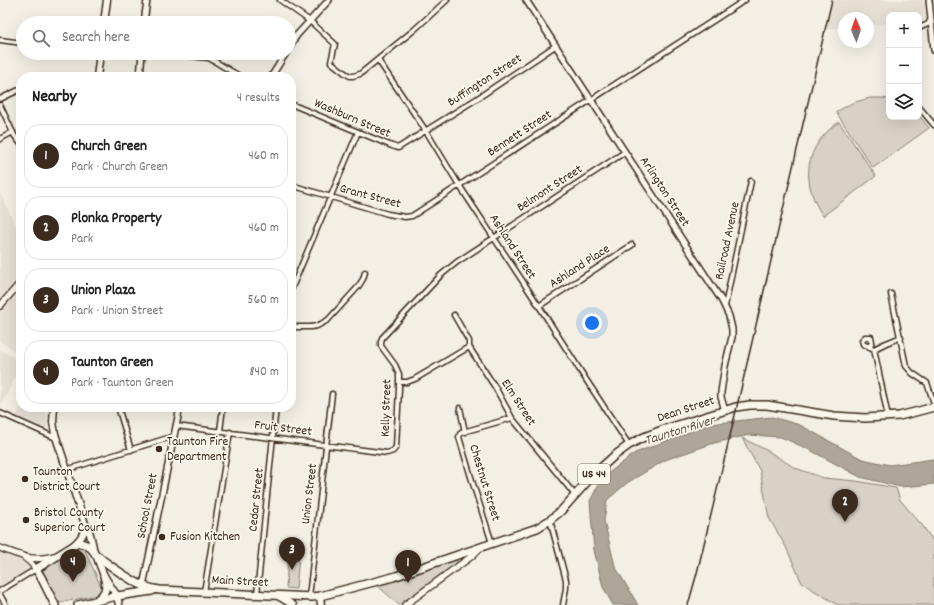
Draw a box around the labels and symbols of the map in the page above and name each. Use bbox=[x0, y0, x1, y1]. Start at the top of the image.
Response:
north arrow bbox=[838, 12, 874, 48]
street label: Buffington Street bbox=[444, 50, 526, 112]
street label: Washburn Street bbox=[311, 94, 393, 144]
street label: Bennett Street bbox=[484, 106, 556, 162]
street label: Arlington Street bbox=[634, 153, 694, 231]
street label: Belmont Street bbox=[513, 160, 587, 217]
street label: Grant Street bbox=[337, 180, 403, 214]
street label: Railroad Avenue bbox=[710, 200, 746, 282]
street label: Ashland Street bbox=[484, 211, 540, 284]
street label: Ashland Place bbox=[546, 240, 614, 294]
your location bbox=[582, 313, 602, 333]
street label: Elm Street bbox=[496, 376, 540, 430]
street label: Kelly Street bbox=[376, 379, 398, 437]
street label: Dean Street bbox=[655, 392, 717, 428]
water label: Taunton River bbox=[642, 410, 719, 451]
street label: Fruit Street bbox=[253, 416, 313, 442]
place label: Taunton Fire Department bbox=[167, 433, 228, 467]
street label: Chestnut Street bbox=[463, 442, 505, 524]
marker: Taunton Fire Department bbox=[154, 444, 164, 454]
street label: Union Street bbox=[297, 462, 323, 525]
place label: Taunton District Court bbox=[33, 463, 100, 497]
road number: US 44 bbox=[578, 464, 610, 484]
street label: Cedar Street bbox=[244, 467, 270, 533]
street label: School Street bbox=[132, 472, 164, 540]
marker: Taunton District Court bbox=[20, 474, 30, 484]
pin: 2 bbox=[832, 489, 858, 522]
place label: Bristol County Superior Court bbox=[34, 504, 105, 538]
marker: Bristol County Superior Court bbox=[21, 515, 31, 525]
place label: Fusion Kitchen bbox=[170, 528, 240, 547]
marker: Fusion Kitchen bbox=[157, 532, 167, 542]
pin: 3 bbox=[279, 537, 305, 570]
pin: 4 bbox=[60, 549, 86, 582]
pin: 1 bbox=[395, 550, 421, 583]
street label: Main Street bbox=[211, 571, 269, 593]

